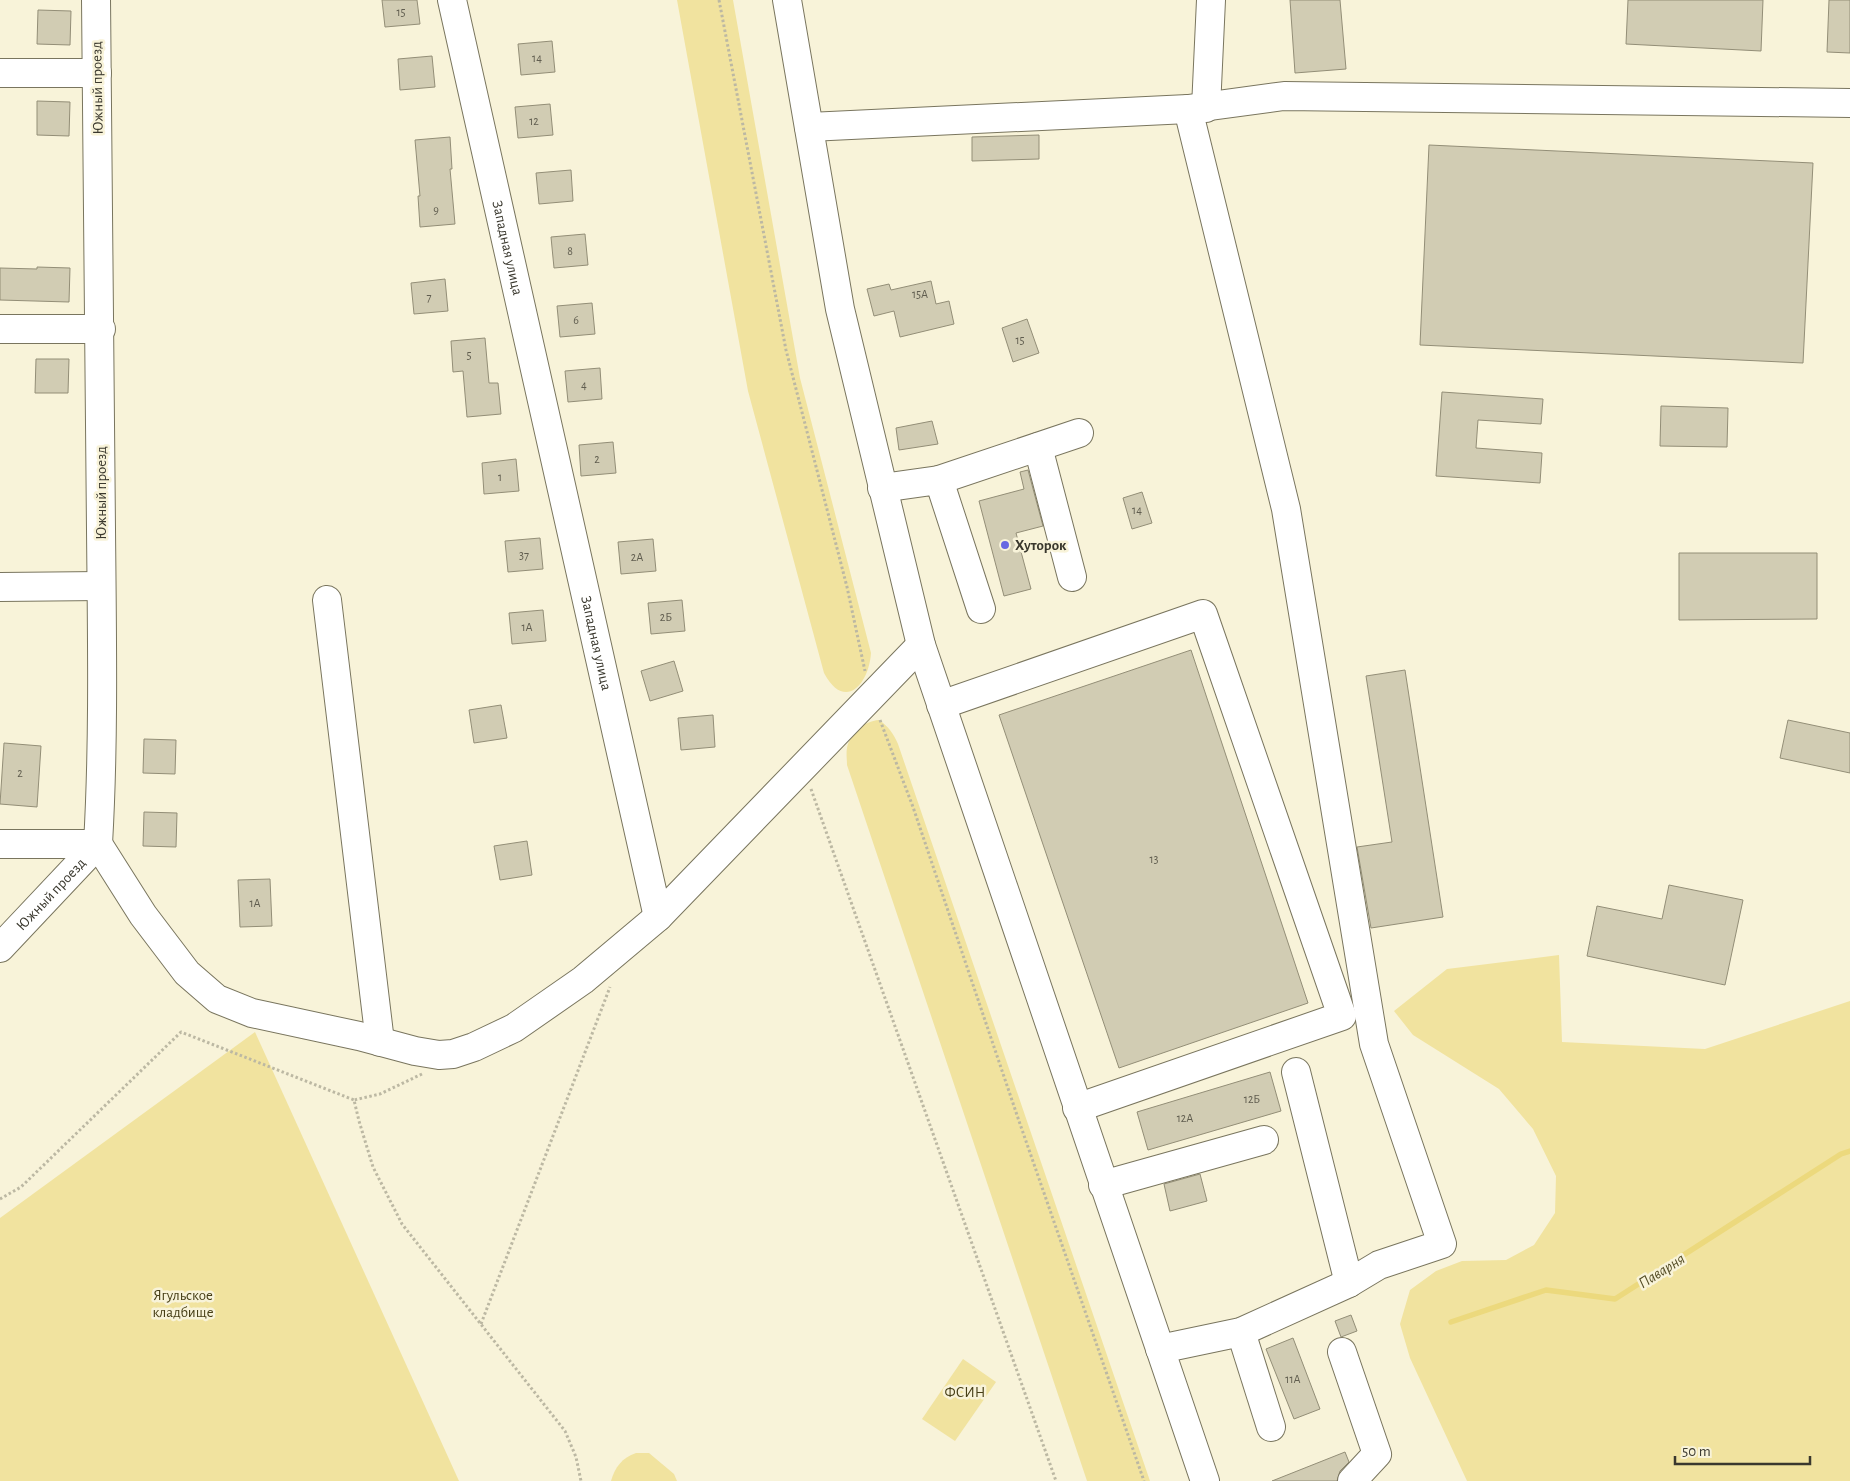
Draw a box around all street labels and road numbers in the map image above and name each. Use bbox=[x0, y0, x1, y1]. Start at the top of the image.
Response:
street label: Южный проезд bbox=[89, 41, 106, 135]
street label: Западная улица bbox=[489, 199, 525, 297]
street label: Южный проезд bbox=[94, 446, 109, 540]
street label: Западная улица bbox=[578, 594, 614, 692]
street label: Южный проезд bbox=[14, 855, 89, 934]

